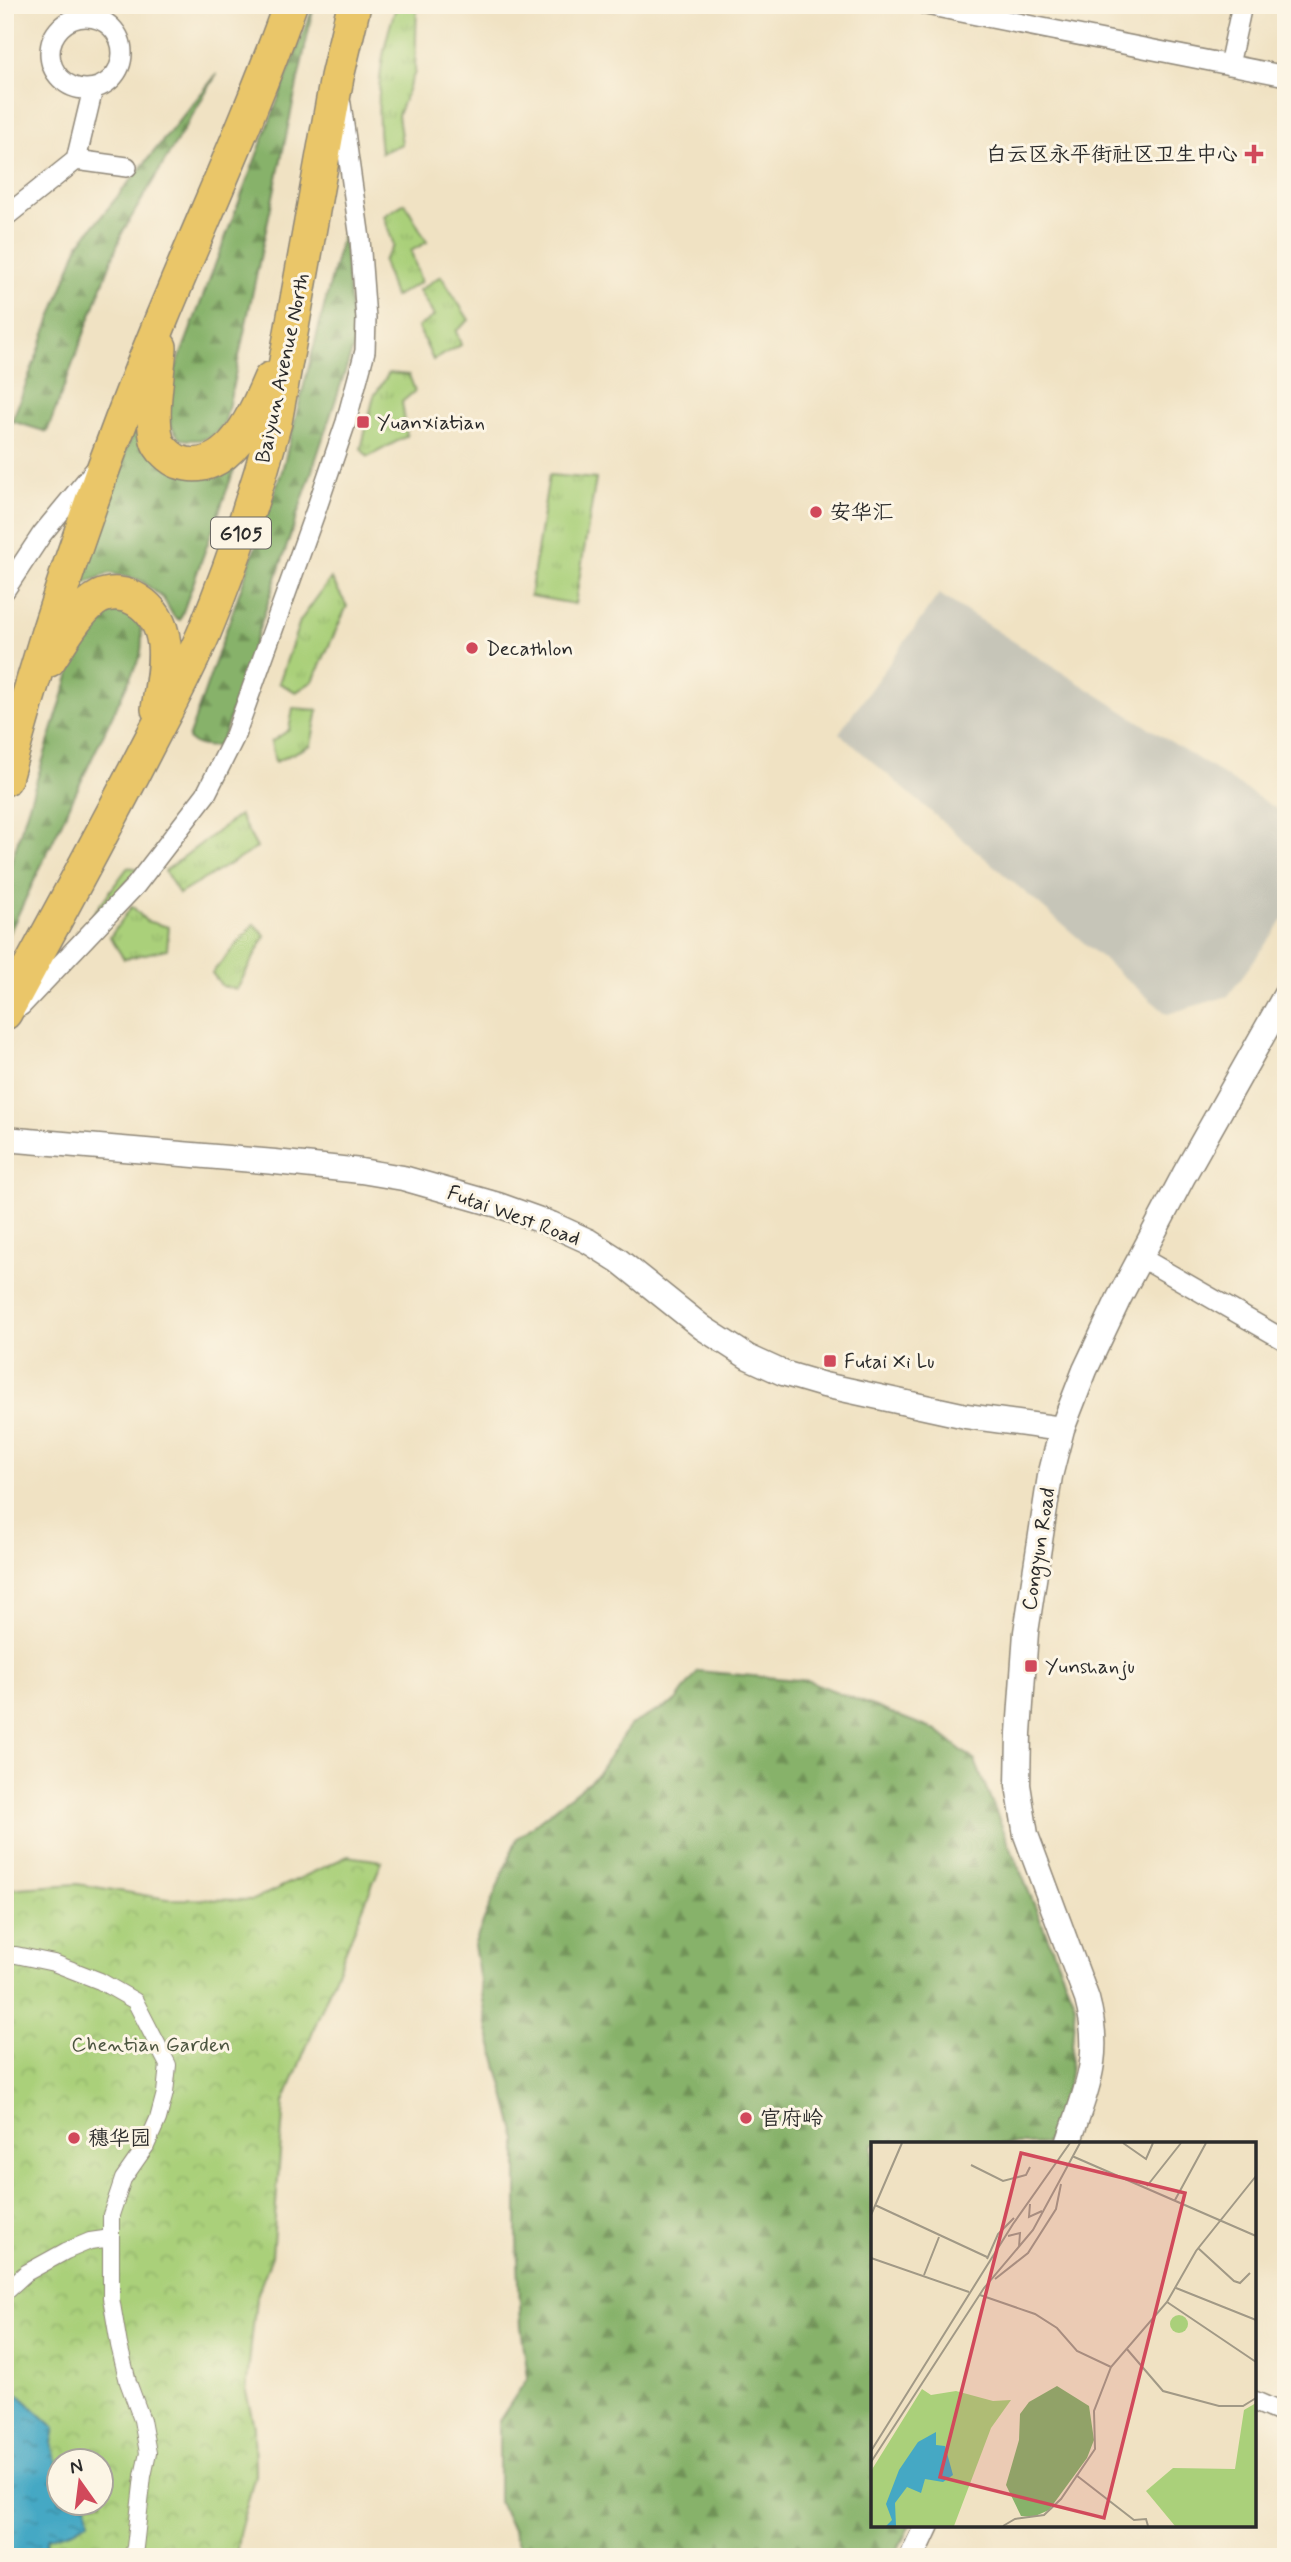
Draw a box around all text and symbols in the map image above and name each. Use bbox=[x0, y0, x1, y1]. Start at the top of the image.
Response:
place label: 白云区永平街社区卫生中心 bbox=[986, 141, 1238, 169]
marker: 白云区永平街社区卫生中心 bbox=[1244, 144, 1264, 164]
street label: Baiyun Avenue North bbox=[249, 271, 317, 466]
place label: Yuanxiatian bbox=[377, 409, 485, 437]
marker: Yuanxiatian bbox=[355, 414, 371, 430]
place label: 安华汇 bbox=[830, 499, 893, 527]
marker: 安华汇 bbox=[808, 504, 824, 520]
road number: G105 bbox=[211, 518, 271, 548]
place label: Decathlon bbox=[486, 635, 573, 663]
marker: Decathlon bbox=[464, 640, 480, 656]
street label: Futai West Road bbox=[443, 1179, 584, 1253]
place label: Futai Xi Lu bbox=[844, 1348, 935, 1376]
marker: Futai Xi Lu bbox=[822, 1353, 838, 1369]
street label: Congyun Road bbox=[1015, 1486, 1064, 1613]
place label: Yunshanju bbox=[1045, 1653, 1135, 1681]
marker: Yunshanju bbox=[1023, 1658, 1039, 1674]
park label: Chentian Garden bbox=[71, 2031, 231, 2059]
place label: 官府岭 bbox=[760, 2105, 823, 2133]
marker: 官府岭 bbox=[738, 2110, 754, 2126]
place label: 穗华园 bbox=[88, 2125, 151, 2153]
marker: 穗华园 bbox=[66, 2130, 82, 2146]
inset map bbox=[871, 2142, 1256, 2527]
north arrow bbox=[46, 2446, 116, 2516]
text: N bbox=[67, 2453, 85, 2481]

